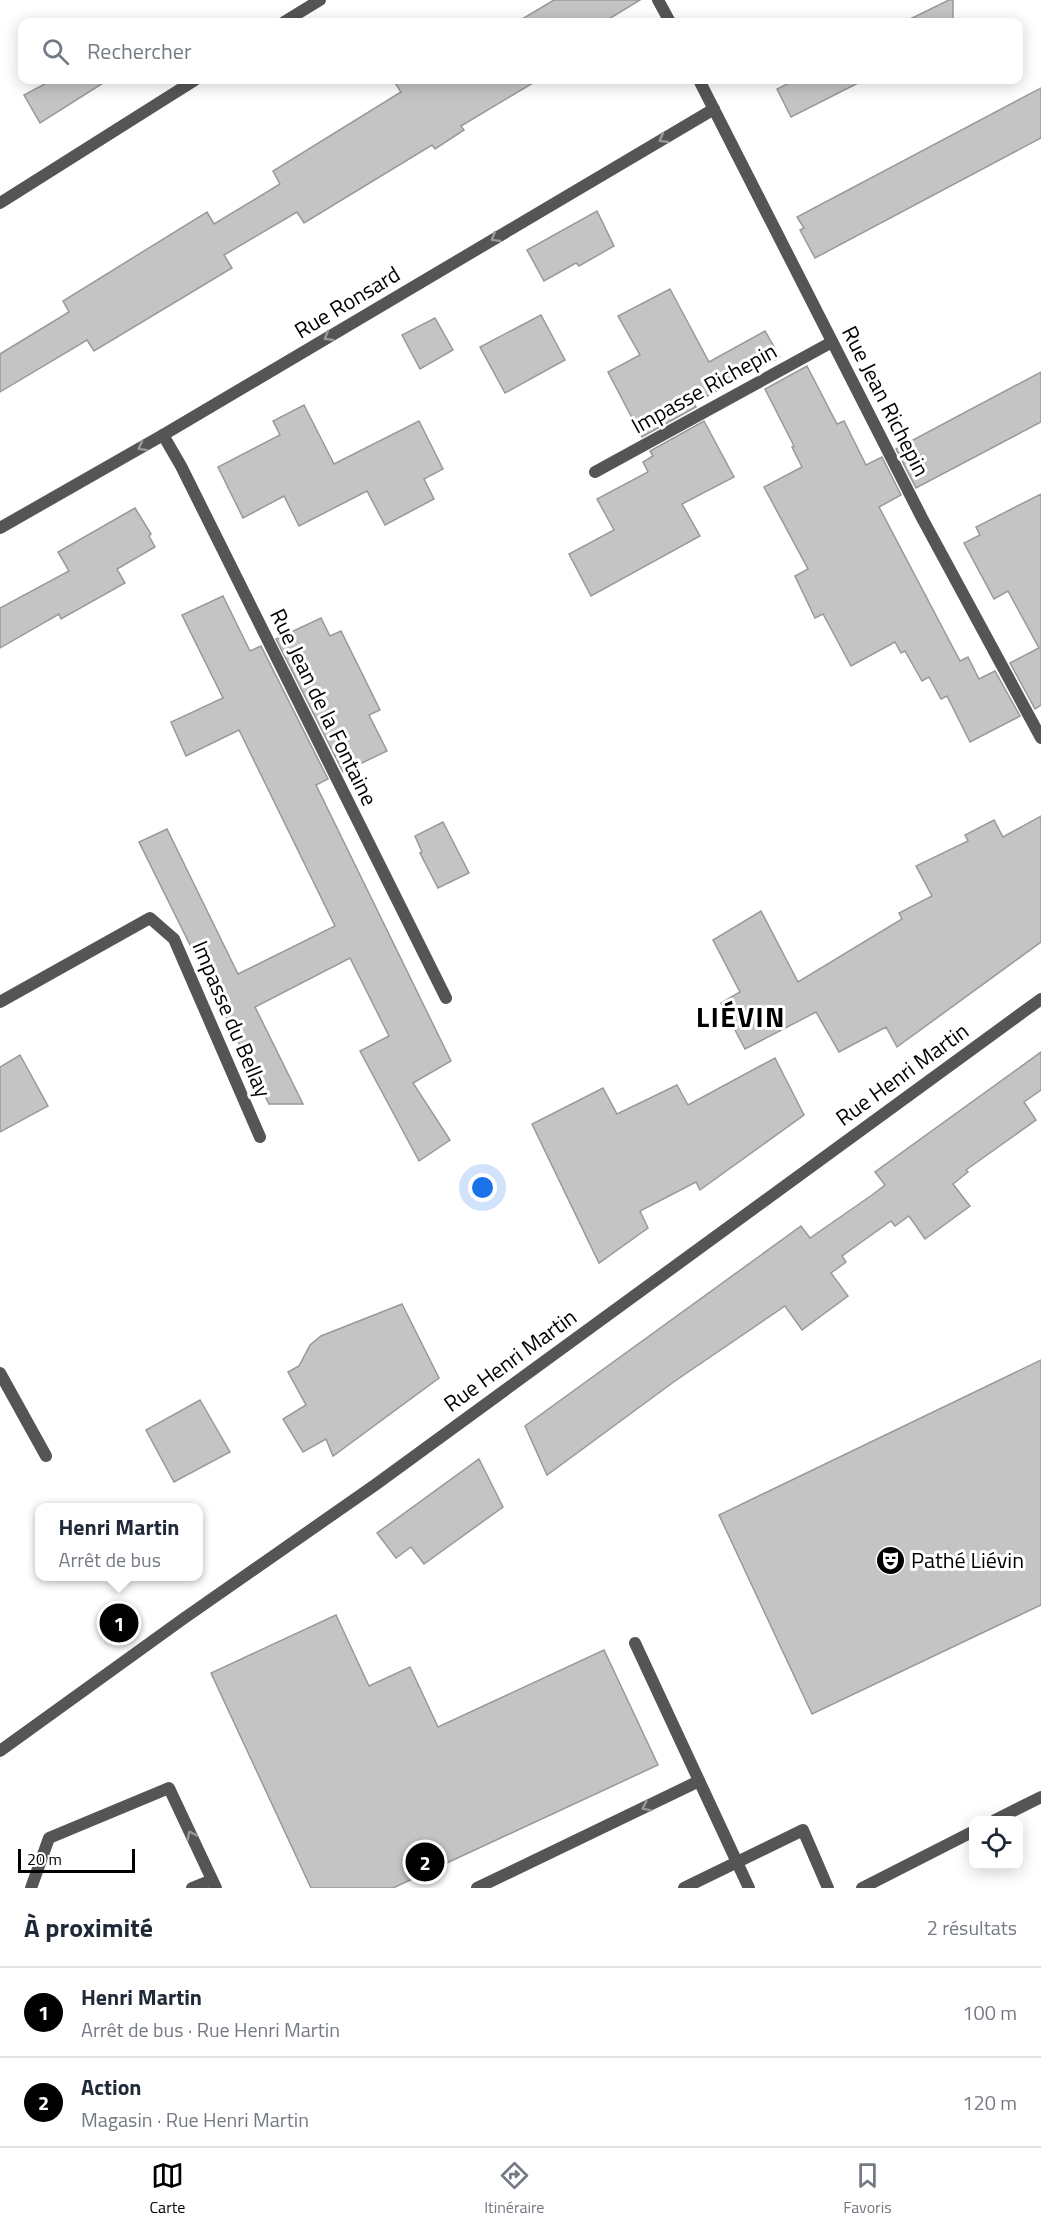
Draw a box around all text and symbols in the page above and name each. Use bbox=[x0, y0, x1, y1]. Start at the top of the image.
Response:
search box bbox=[18, 18, 1023, 84]
text: Rechercher bbox=[87, 34, 192, 68]
icon: search bbox=[39, 35, 72, 68]
one-way arrow bbox=[659, 131, 669, 143]
one-way arrow bbox=[491, 231, 502, 242]
street label: Rue Ronsard bbox=[288, 257, 406, 347]
street label: Rue Jean Richepin bbox=[833, 320, 939, 482]
one-way arrow bbox=[324, 330, 334, 342]
street label: Impasse Richepin bbox=[625, 334, 783, 442]
one-way arrow bbox=[137, 440, 148, 451]
street label: Rue Jean de la Fontaine bbox=[261, 603, 387, 811]
street label: Impasse du Bellay bbox=[184, 935, 280, 1103]
district label: LIÉVIN bbox=[696, 995, 786, 1038]
street label: Rue Henri Martin bbox=[828, 1014, 976, 1134]
your location bbox=[468, 1173, 497, 1202]
street label: Rue Henri Martin bbox=[436, 1300, 584, 1420]
popup bbox=[35, 1503, 203, 1581]
text: Henri Martin bbox=[58, 1510, 180, 1544]
place label: Pathé Liévin bbox=[911, 1543, 1024, 1577]
text: Arrêt de bus bbox=[58, 1544, 161, 1575]
theatre icon: Pathé Liévin bbox=[874, 1544, 906, 1576]
pin: 1 bbox=[100, 1600, 138, 1646]
one-way arrow bbox=[642, 1799, 653, 1811]
map controls bbox=[969, 1816, 1023, 1870]
button: locate bbox=[969, 1816, 1023, 1870]
one-way arrow bbox=[186, 1831, 198, 1842]
pin: 2 bbox=[406, 1840, 444, 1884]
scale bar bbox=[18, 1846, 135, 1874]
text: 20 m bbox=[27, 1847, 62, 1871]
text: À proximité bbox=[24, 1908, 153, 1947]
text: 2 résultats bbox=[927, 1912, 1017, 1943]
text: Henri Martin bbox=[81, 1980, 202, 2014]
text: 1 bbox=[38, 1997, 49, 2028]
text: 100 m bbox=[962, 1997, 1017, 2028]
text: Arrêt de bus · Rue Henri Martin bbox=[81, 2014, 340, 2045]
text: Action bbox=[81, 2070, 142, 2104]
text: 2 bbox=[38, 2087, 49, 2118]
text: 120 m bbox=[962, 2087, 1017, 2118]
text: Magasin · Rue Henri Martin bbox=[81, 2104, 309, 2135]
tab: Carte bbox=[149, 2159, 185, 2219]
tab: Itinéraire bbox=[484, 2159, 544, 2219]
tab: Favoris bbox=[843, 2159, 892, 2219]

